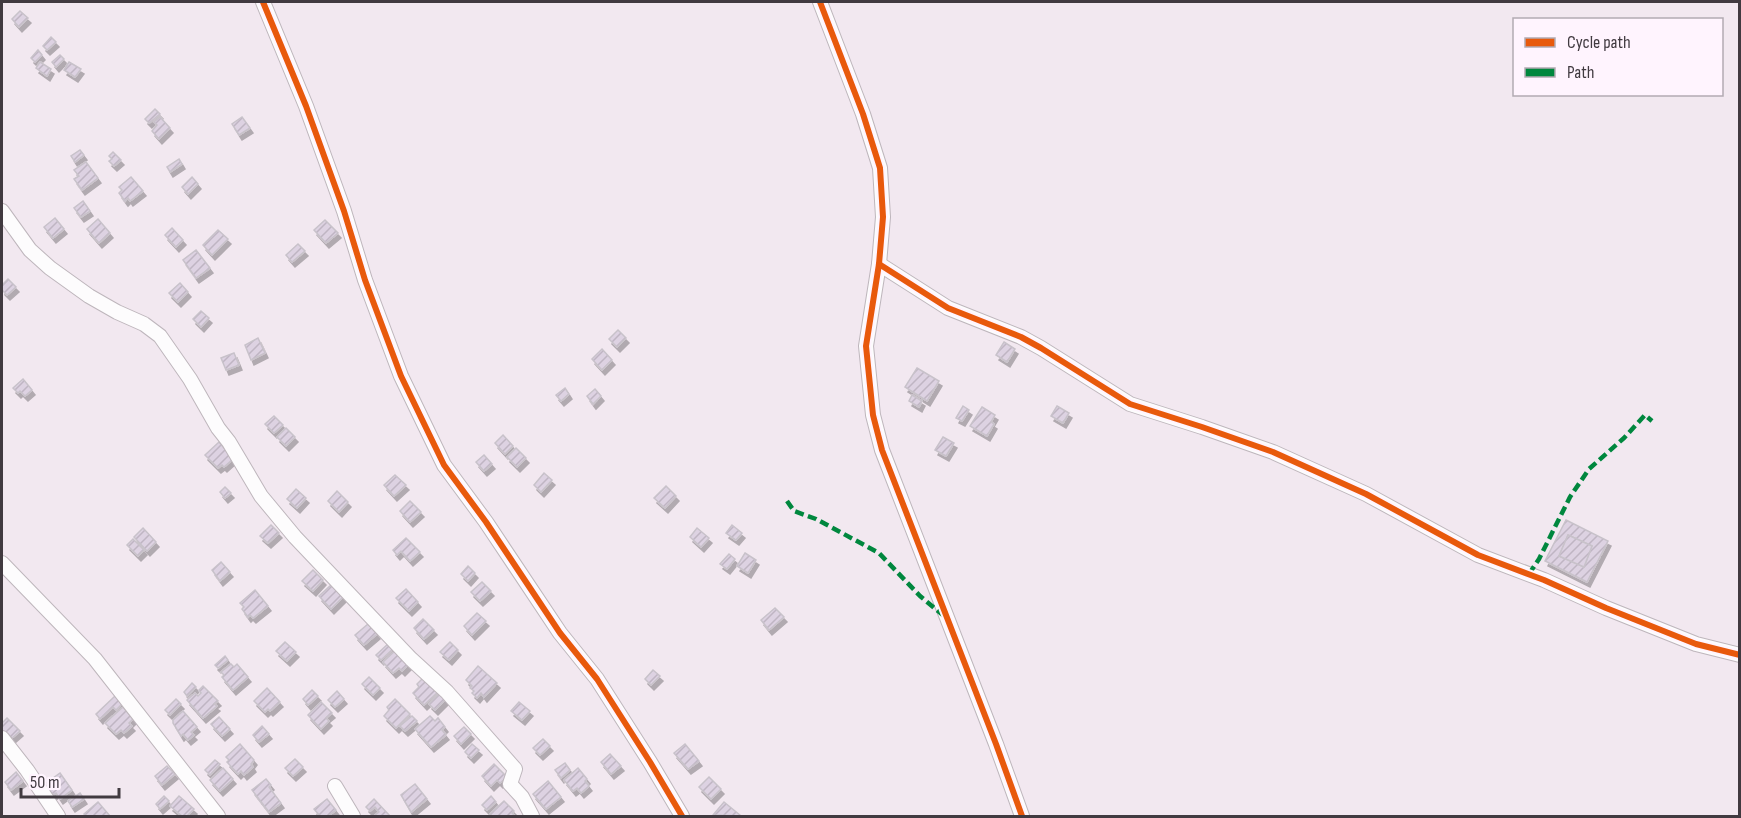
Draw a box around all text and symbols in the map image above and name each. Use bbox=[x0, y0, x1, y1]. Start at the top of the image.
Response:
legend bbox=[1513, 18, 1723, 96]
text: Cycle path bbox=[1567, 32, 1631, 53]
text: Path bbox=[1567, 62, 1595, 83]
scale bar bbox=[21, 761, 118, 799]
text: 50 m bbox=[30, 772, 60, 793]

